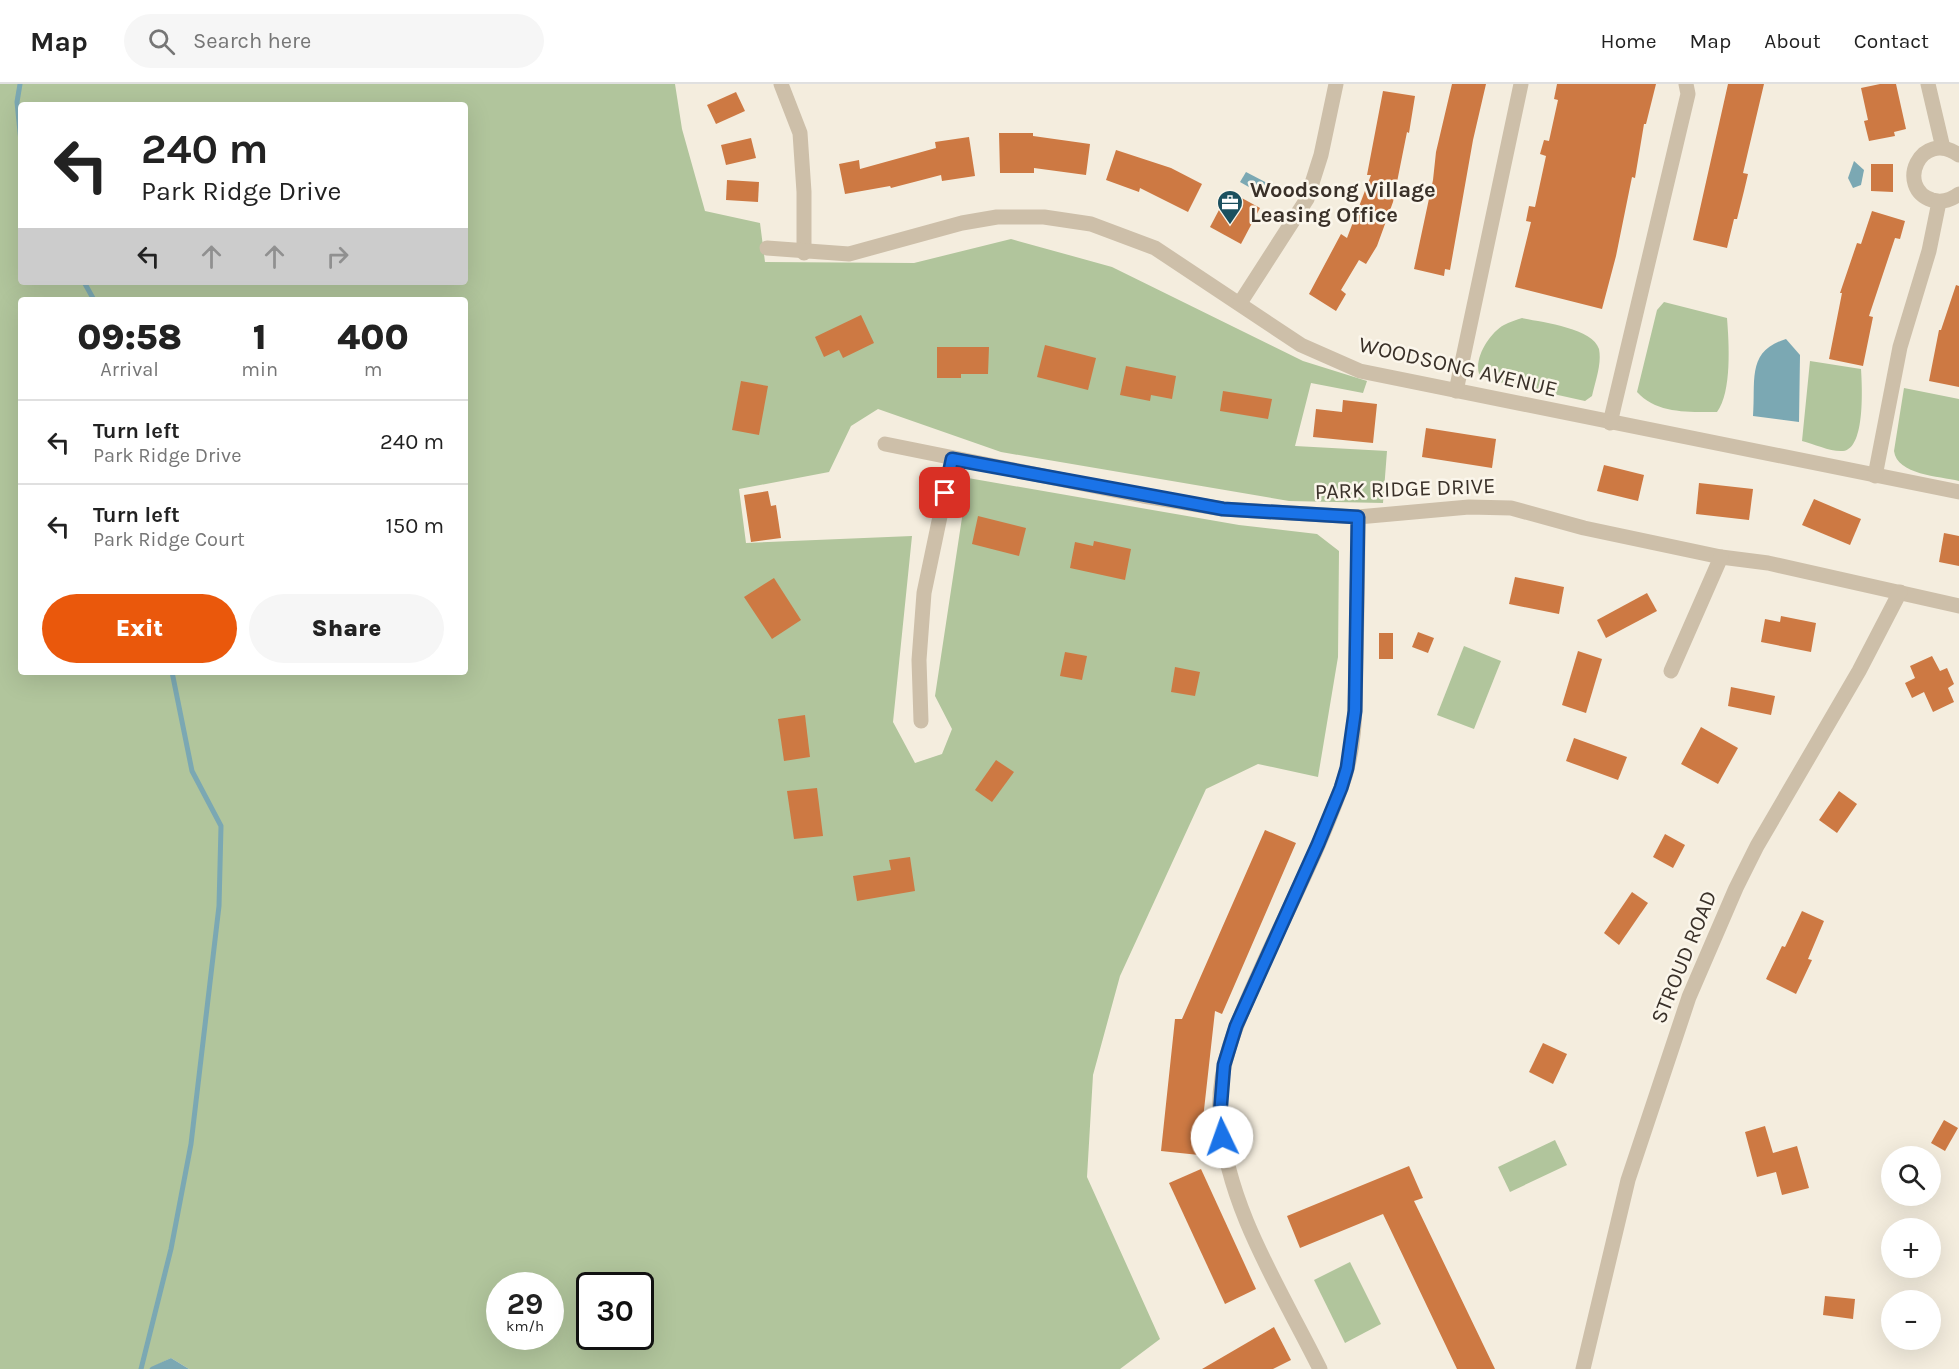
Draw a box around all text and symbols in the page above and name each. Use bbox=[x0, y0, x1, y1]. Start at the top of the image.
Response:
search box bbox=[124, 14, 544, 68]
text: Map bbox=[30, 25, 88, 58]
icon: search bbox=[145, 25, 178, 58]
text: Search here bbox=[193, 28, 311, 54]
text: Home bbox=[1601, 29, 1657, 53]
text: Map bbox=[1690, 29, 1731, 53]
text: About bbox=[1764, 29, 1821, 53]
text: Contact bbox=[1854, 29, 1929, 53]
text: 240 m bbox=[141, 124, 268, 174]
icon: left bbox=[42, 126, 120, 204]
text: Park Ridge Drive bbox=[141, 175, 341, 207]
place label: Woodsong Village Leasing Office bbox=[1250, 177, 1436, 228]
office icon: Woodsong Village Leasing Office bbox=[1215, 188, 1245, 226]
icon: left bbox=[132, 240, 165, 273]
icon: ahead bbox=[195, 240, 228, 273]
icon: ahead bbox=[258, 240, 291, 273]
icon: right bbox=[321, 240, 354, 273]
text: 09:58 bbox=[77, 316, 182, 358]
text: 1 bbox=[253, 316, 267, 358]
text: 400 bbox=[337, 316, 409, 358]
street label: WOODSONG AVENUE bbox=[1356, 331, 1560, 403]
text: Arrival bbox=[100, 358, 159, 381]
text: min bbox=[241, 358, 278, 381]
text: m bbox=[364, 358, 382, 381]
text: Turn left bbox=[93, 418, 180, 444]
icon: left bbox=[42, 426, 75, 459]
text: 240 m bbox=[380, 429, 444, 455]
text: Park Ridge Drive bbox=[93, 444, 241, 467]
pin bbox=[919, 467, 970, 518]
street label: PARK RIDGE DRIVE bbox=[1314, 473, 1496, 505]
icon: arrive bbox=[928, 476, 961, 509]
text: Turn left bbox=[93, 502, 180, 528]
icon: left bbox=[42, 510, 75, 543]
text: 150 m bbox=[385, 513, 444, 539]
text: Park Ridge Court bbox=[93, 528, 245, 551]
button: Exit bbox=[42, 594, 237, 663]
button: Share bbox=[249, 594, 444, 663]
street label: STROUD ROAD bbox=[1646, 887, 1722, 1027]
position arrow bbox=[1190, 1105, 1254, 1169]
map controls bbox=[1881, 1146, 1941, 1350]
button: search bbox=[1881, 1146, 1941, 1206]
button: + bbox=[1881, 1218, 1941, 1278]
speed limit sign: 30 bbox=[576, 1272, 654, 1350]
text: 29 bbox=[507, 1286, 543, 1322]
button: − bbox=[1881, 1290, 1941, 1350]
text: km/h bbox=[506, 1317, 544, 1335]

